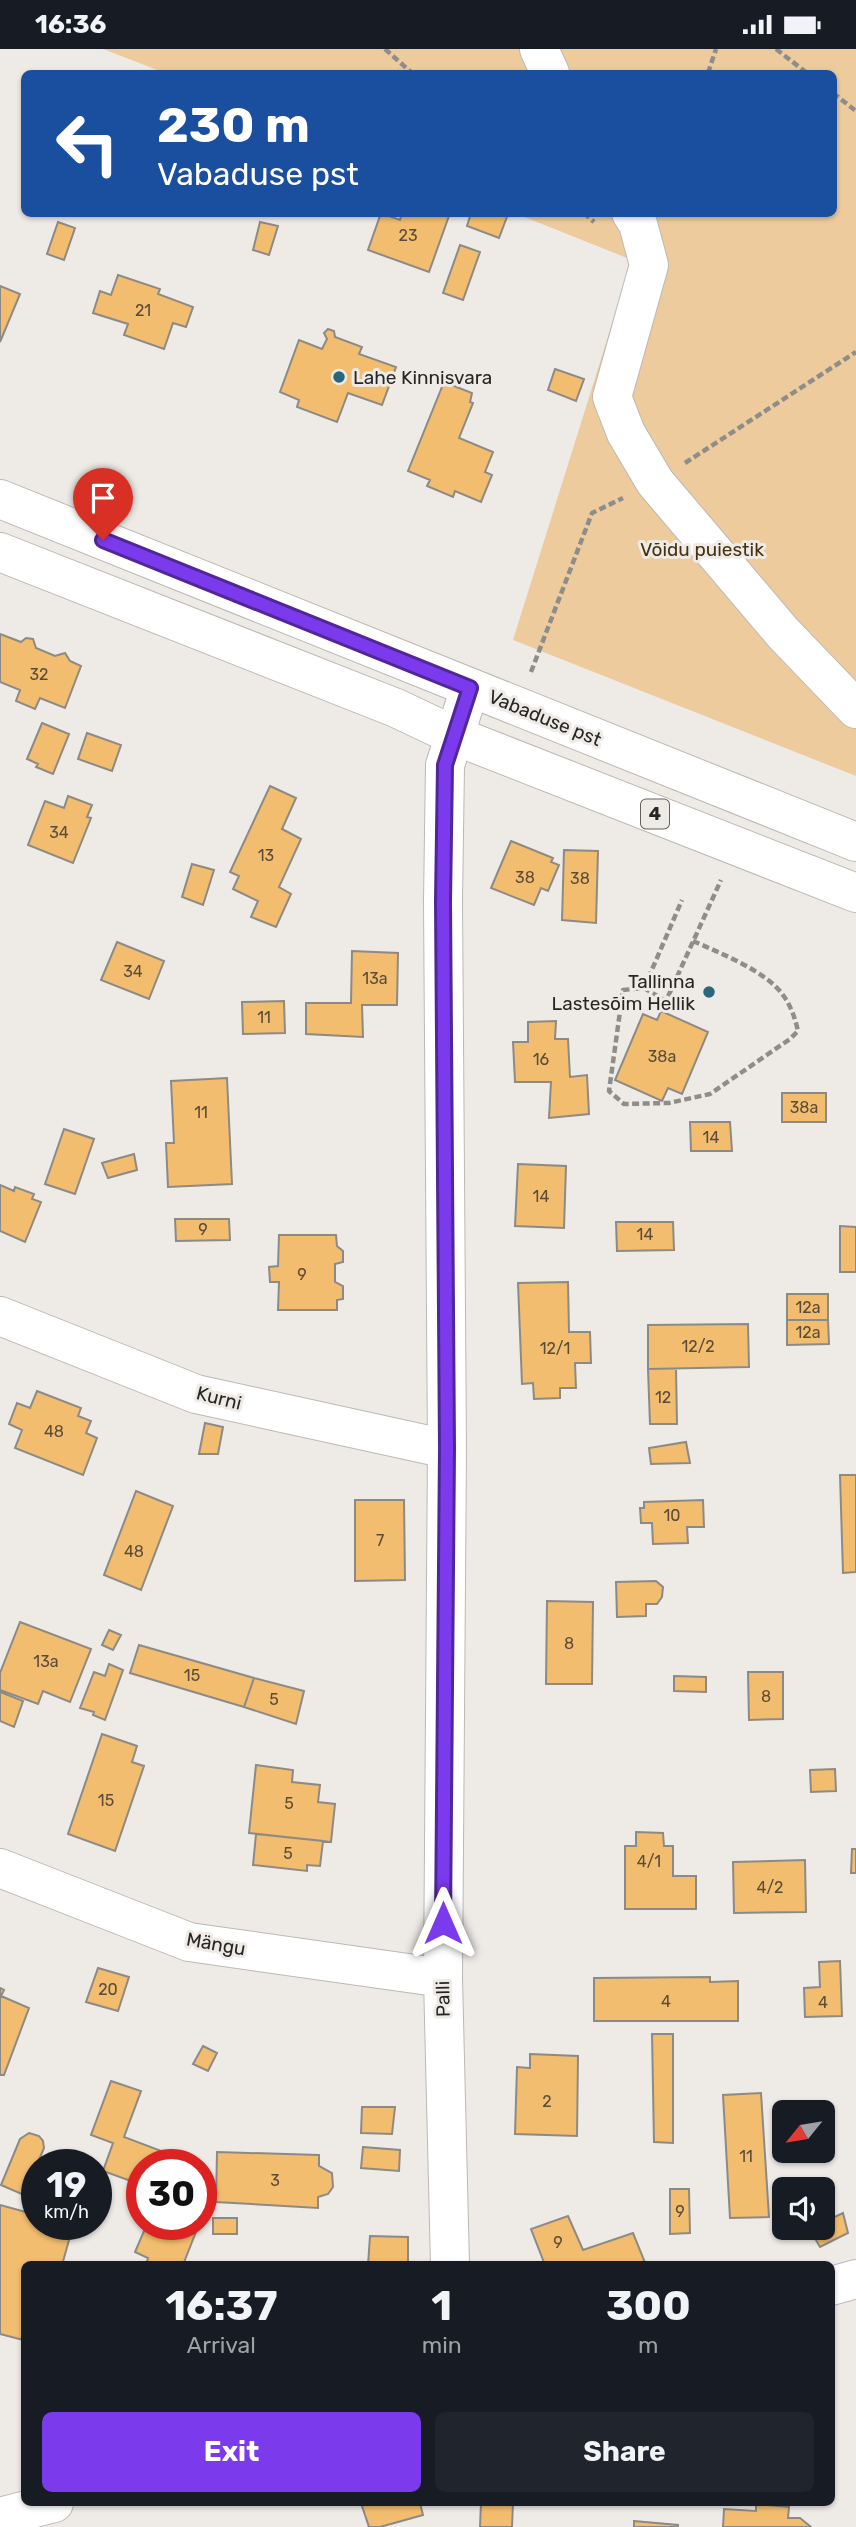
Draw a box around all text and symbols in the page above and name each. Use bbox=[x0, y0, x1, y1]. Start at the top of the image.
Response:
text: 16:36 bbox=[35, 9, 107, 40]
text: 230 m bbox=[157, 96, 310, 154]
icon: left bbox=[42, 98, 133, 189]
text: Vabaduse pst bbox=[157, 155, 359, 193]
house number: 23 bbox=[398, 226, 418, 245]
house number: 21 bbox=[135, 301, 151, 320]
place label: Lahe Kinnisvara bbox=[353, 366, 492, 389]
marker: Lahe Kinnisvara bbox=[331, 369, 347, 385]
pin bbox=[73, 468, 133, 540]
icon: arrive bbox=[84, 479, 122, 517]
park label: Võidu puiestik bbox=[640, 538, 764, 561]
house number: 32 bbox=[29, 665, 49, 684]
street label: Vabaduse pst bbox=[485, 685, 605, 751]
road number: 4 bbox=[641, 799, 669, 829]
house number: 34 bbox=[49, 823, 69, 842]
house number: 13 bbox=[258, 846, 274, 865]
house number: 38 bbox=[515, 868, 535, 887]
house number: 38 bbox=[570, 869, 590, 888]
house number: 34 bbox=[123, 962, 143, 981]
house number: 13a bbox=[362, 969, 388, 988]
place label: Tallinna Lastesõim Hellik bbox=[551, 970, 695, 1015]
marker: Tallinna Lastesõim Hellik bbox=[701, 984, 717, 1000]
house number: 11 bbox=[257, 1008, 271, 1027]
house number: 38a bbox=[648, 1047, 676, 1066]
house number: 16 bbox=[533, 1050, 550, 1069]
house number: 38a bbox=[790, 1098, 818, 1117]
house number: 11 bbox=[194, 1103, 208, 1122]
house number: 14 bbox=[703, 1128, 719, 1147]
house number: 14 bbox=[533, 1187, 549, 1206]
house number: 9 bbox=[198, 1220, 208, 1239]
house number: 14 bbox=[637, 1225, 653, 1244]
house number: 9 bbox=[297, 1265, 307, 1284]
house number: 12a bbox=[795, 1298, 821, 1317]
house number: 12a bbox=[795, 1323, 821, 1342]
house number: 12/2 bbox=[681, 1337, 715, 1356]
house number: 12/1 bbox=[540, 1339, 570, 1358]
street label: Kurni bbox=[194, 1381, 244, 1415]
house number: 12 bbox=[655, 1388, 671, 1407]
house number: 48 bbox=[44, 1422, 64, 1441]
house number: 10 bbox=[663, 1506, 681, 1525]
house number: 7 bbox=[376, 1531, 384, 1550]
house number: 48 bbox=[124, 1542, 144, 1561]
house number: 8 bbox=[564, 1634, 574, 1653]
house number: 13a bbox=[33, 1652, 59, 1671]
house number: 15 bbox=[184, 1666, 200, 1685]
house number: 8 bbox=[761, 1687, 771, 1706]
house number: 5 bbox=[269, 1690, 279, 1709]
house number: 15 bbox=[98, 1791, 114, 1810]
house number: 5 bbox=[284, 1794, 294, 1813]
house number: 5 bbox=[283, 1844, 293, 1863]
house number: 4/1 bbox=[637, 1852, 661, 1871]
house number: 4/2 bbox=[757, 1878, 783, 1897]
position arrow bbox=[406, 1886, 480, 1960]
street label: Mängu bbox=[185, 1927, 247, 1961]
house number: 20 bbox=[98, 1980, 118, 1999]
street label: Palli bbox=[431, 1981, 455, 2017]
house number: 4 bbox=[661, 1992, 671, 2011]
house number: 4 bbox=[818, 1993, 828, 2012]
house number: 2 bbox=[542, 2092, 552, 2111]
north arrow bbox=[772, 2100, 835, 2163]
map controls bbox=[772, 2100, 835, 2240]
house number: 11 bbox=[739, 2147, 753, 2166]
speed limit sign: 30 bbox=[126, 2149, 217, 2240]
text: 19 bbox=[47, 2164, 86, 2206]
house number: 3 bbox=[270, 2171, 280, 2190]
button: sound bbox=[772, 2177, 835, 2240]
text: km/h bbox=[44, 2201, 89, 2223]
house number: 9 bbox=[675, 2202, 685, 2221]
house number: 9 bbox=[553, 2233, 563, 2252]
text: 16:37 bbox=[165, 2281, 277, 2331]
text: 1 bbox=[431, 2281, 452, 2331]
text: 300 bbox=[606, 2281, 691, 2331]
text: Arrival bbox=[187, 2331, 256, 2359]
text: min bbox=[422, 2331, 462, 2359]
text: m bbox=[638, 2331, 659, 2359]
button: Exit bbox=[42, 2412, 421, 2492]
button: Share bbox=[435, 2412, 814, 2492]

